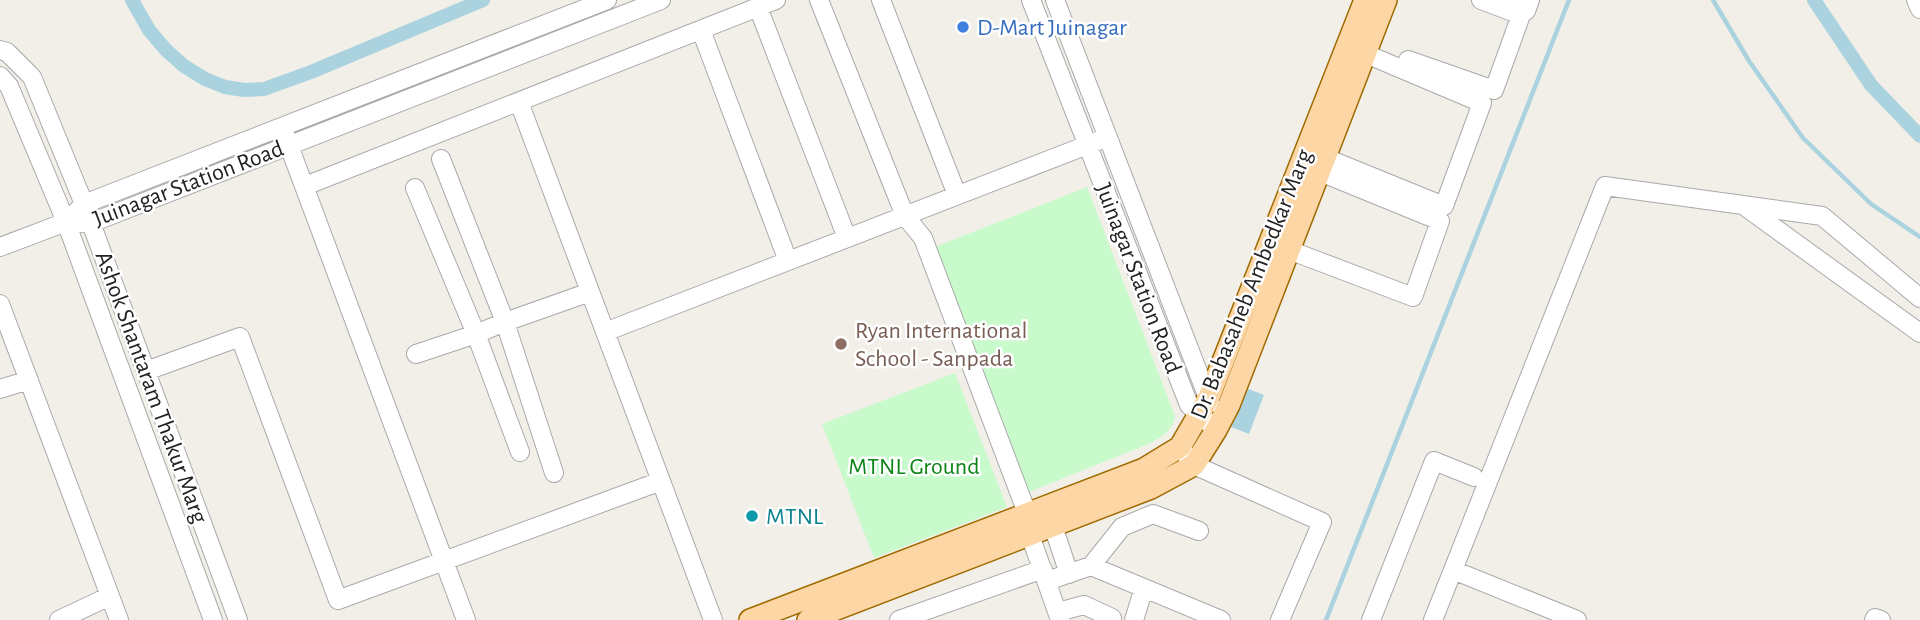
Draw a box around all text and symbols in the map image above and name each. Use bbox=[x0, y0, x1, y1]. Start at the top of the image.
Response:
place label: D-Mart Juinagar bbox=[977, 16, 1127, 40]
marker: D-Mart Juinagar bbox=[955, 19, 971, 35]
street label: Juinagar Station Road bbox=[90, 137, 287, 231]
street label: Dr. Babasaheb Ambedkar Marg bbox=[1187, 146, 1317, 423]
street label: Juinagar Station Road bbox=[1091, 180, 1185, 377]
street label: Ashok Shantaram Thakur Marg bbox=[91, 248, 212, 527]
place label: Ryan International School - Sanpada bbox=[855, 319, 1028, 371]
marker: Ryan International School - Sanpada bbox=[833, 336, 849, 352]
park label: MTNL Ground bbox=[848, 455, 980, 479]
place label: MTNL bbox=[766, 505, 823, 529]
marker: MTNL bbox=[744, 508, 760, 524]

